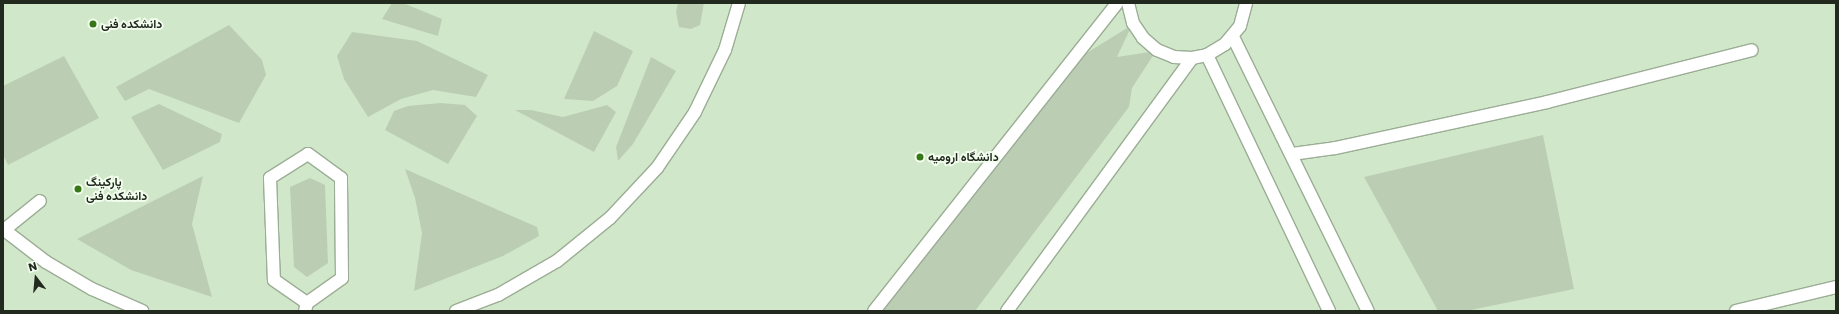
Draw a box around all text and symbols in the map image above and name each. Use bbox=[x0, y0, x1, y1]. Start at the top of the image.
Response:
place label: دانشکده فنی bbox=[101, 17, 162, 31]
marker: دانشکده فنی bbox=[88, 19, 98, 29]
place label: دانشگاه ارومیه bbox=[928, 150, 999, 164]
marker: دانشگاه ارومیه bbox=[915, 152, 925, 162]
place label: پارکینگ دانشکده فنی bbox=[86, 175, 147, 203]
marker: پارکینگ دانشکده فنی bbox=[73, 184, 83, 194]
north arrow bbox=[16, 258, 56, 298]
text: N bbox=[27, 258, 39, 275]

